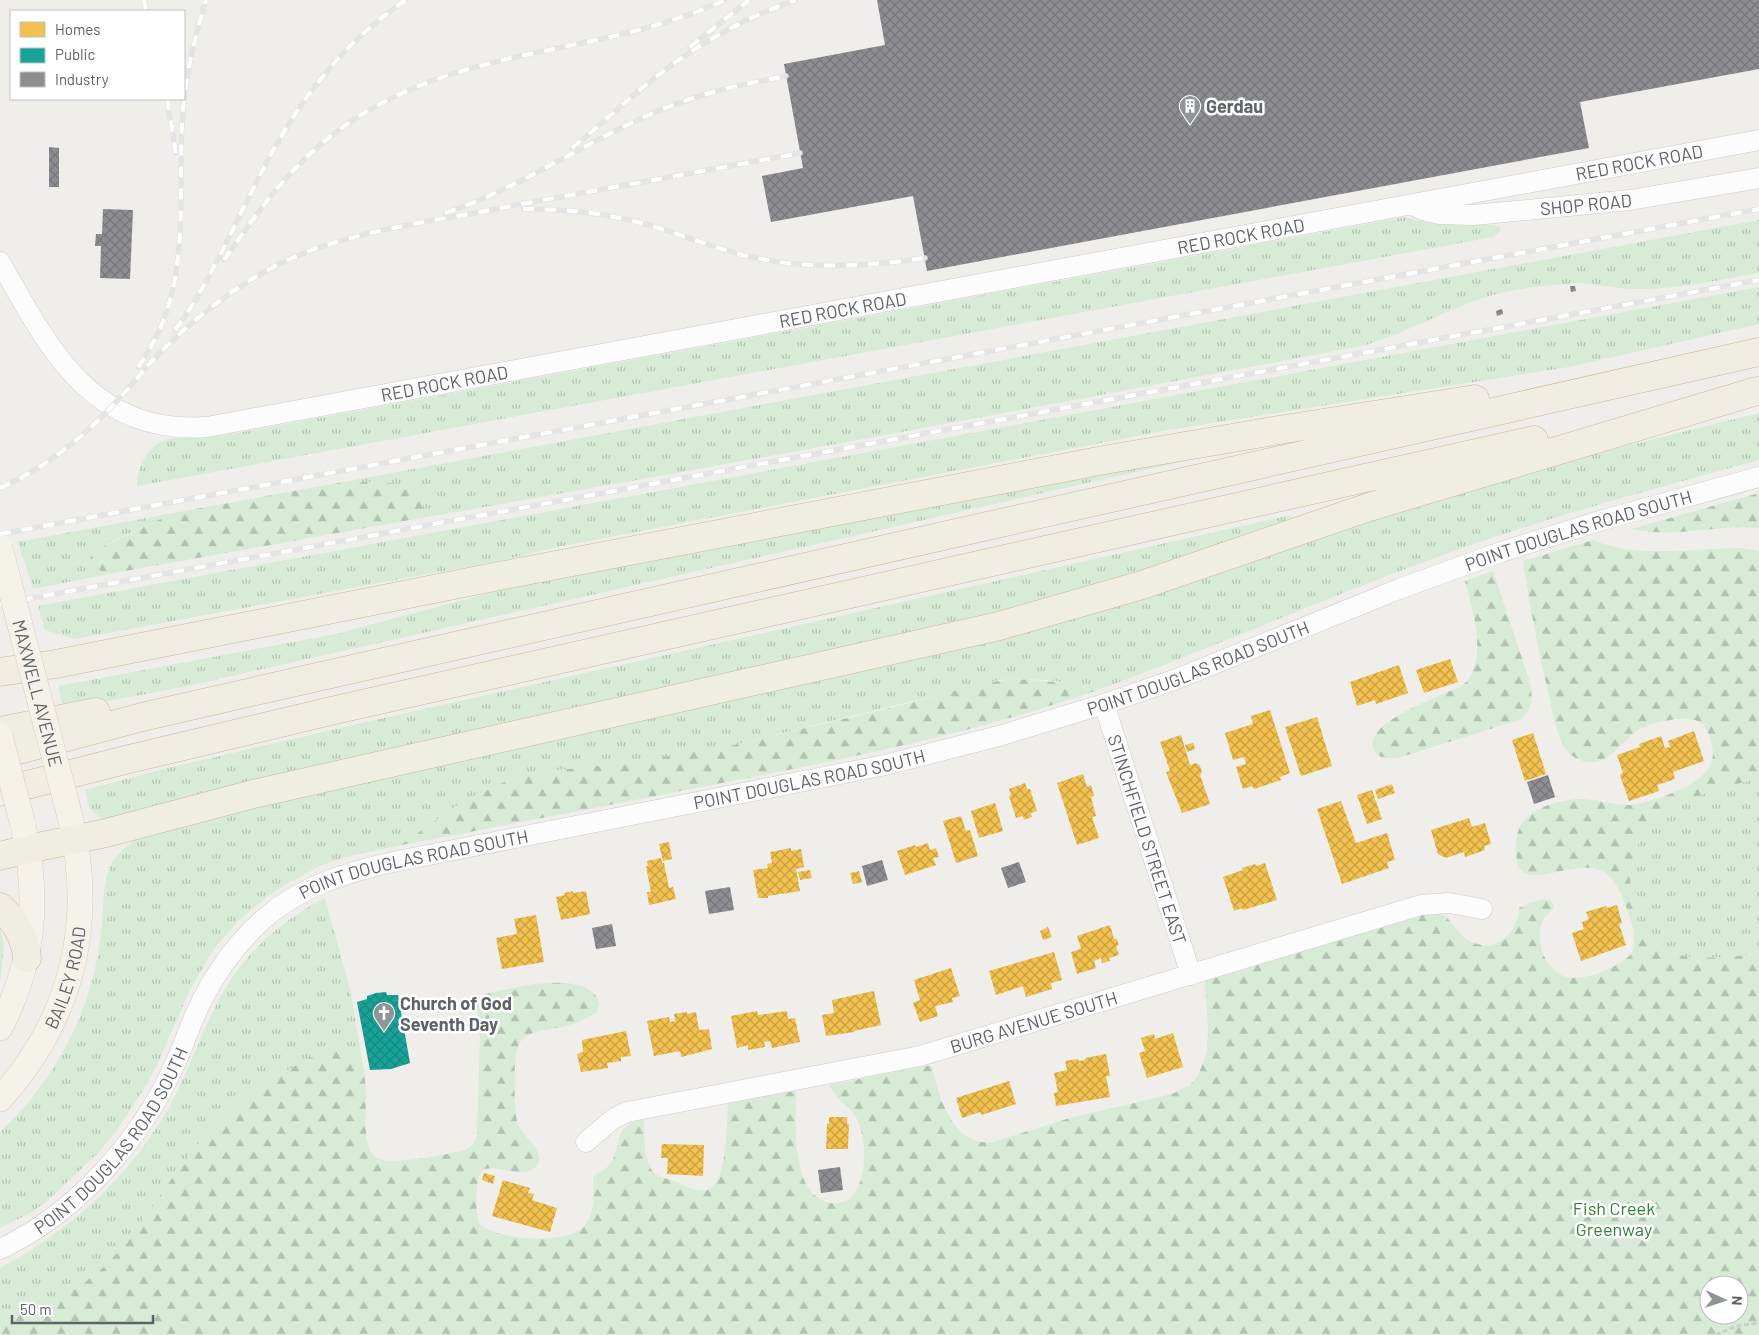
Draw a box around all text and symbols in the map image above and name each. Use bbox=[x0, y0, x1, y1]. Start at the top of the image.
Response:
legend bbox=[10, 10, 185, 100]
text: Homes bbox=[55, 20, 100, 38]
text: Public bbox=[55, 45, 95, 63]
text: Industry bbox=[55, 70, 109, 88]
building icon: Gerdau bbox=[1178, 94, 1202, 125]
place label: Gerdau bbox=[1206, 95, 1263, 117]
street label: RED ROCK ROAD bbox=[1574, 140, 1704, 185]
street label: SHOP ROAD bbox=[1539, 189, 1633, 220]
street label: RED ROCK ROAD bbox=[1176, 213, 1306, 258]
street label: RED ROCK ROAD bbox=[777, 287, 908, 332]
street label: RED ROCK ROAD bbox=[379, 361, 510, 406]
street label: POINT DOUGLAS ROAD SOUTH bbox=[1462, 485, 1694, 575]
street label: POINT DOUGLAS ROAD SOUTH bbox=[1084, 616, 1312, 720]
street label: MAXWELL AVENUE bbox=[8, 617, 67, 769]
street label: STINCHFIELD STREET EAST bbox=[1103, 731, 1191, 947]
street label: POINT DOUGLAS ROAD SOUTH bbox=[692, 744, 928, 813]
street label: POINT DOUGLAS ROAD SOUTH bbox=[295, 825, 530, 903]
street label: BAILEY ROAD bbox=[40, 925, 90, 1032]
street label: BURG AVENUE SOUTH bbox=[947, 986, 1120, 1057]
place label: Church of God Seventh Day bbox=[400, 992, 512, 1035]
church icon: Church of God Seventh Day bbox=[372, 1001, 396, 1032]
street label: POINT DOUGLAS ROAD SOUTH bbox=[30, 1044, 192, 1238]
park label: Fish Creek Greenway bbox=[1573, 1197, 1655, 1240]
north arrow bbox=[1699, 1275, 1749, 1325]
scale bar bbox=[12, 1292, 154, 1324]
text: N bbox=[1729, 1296, 1746, 1306]
text: 50 m bbox=[20, 1300, 52, 1318]

